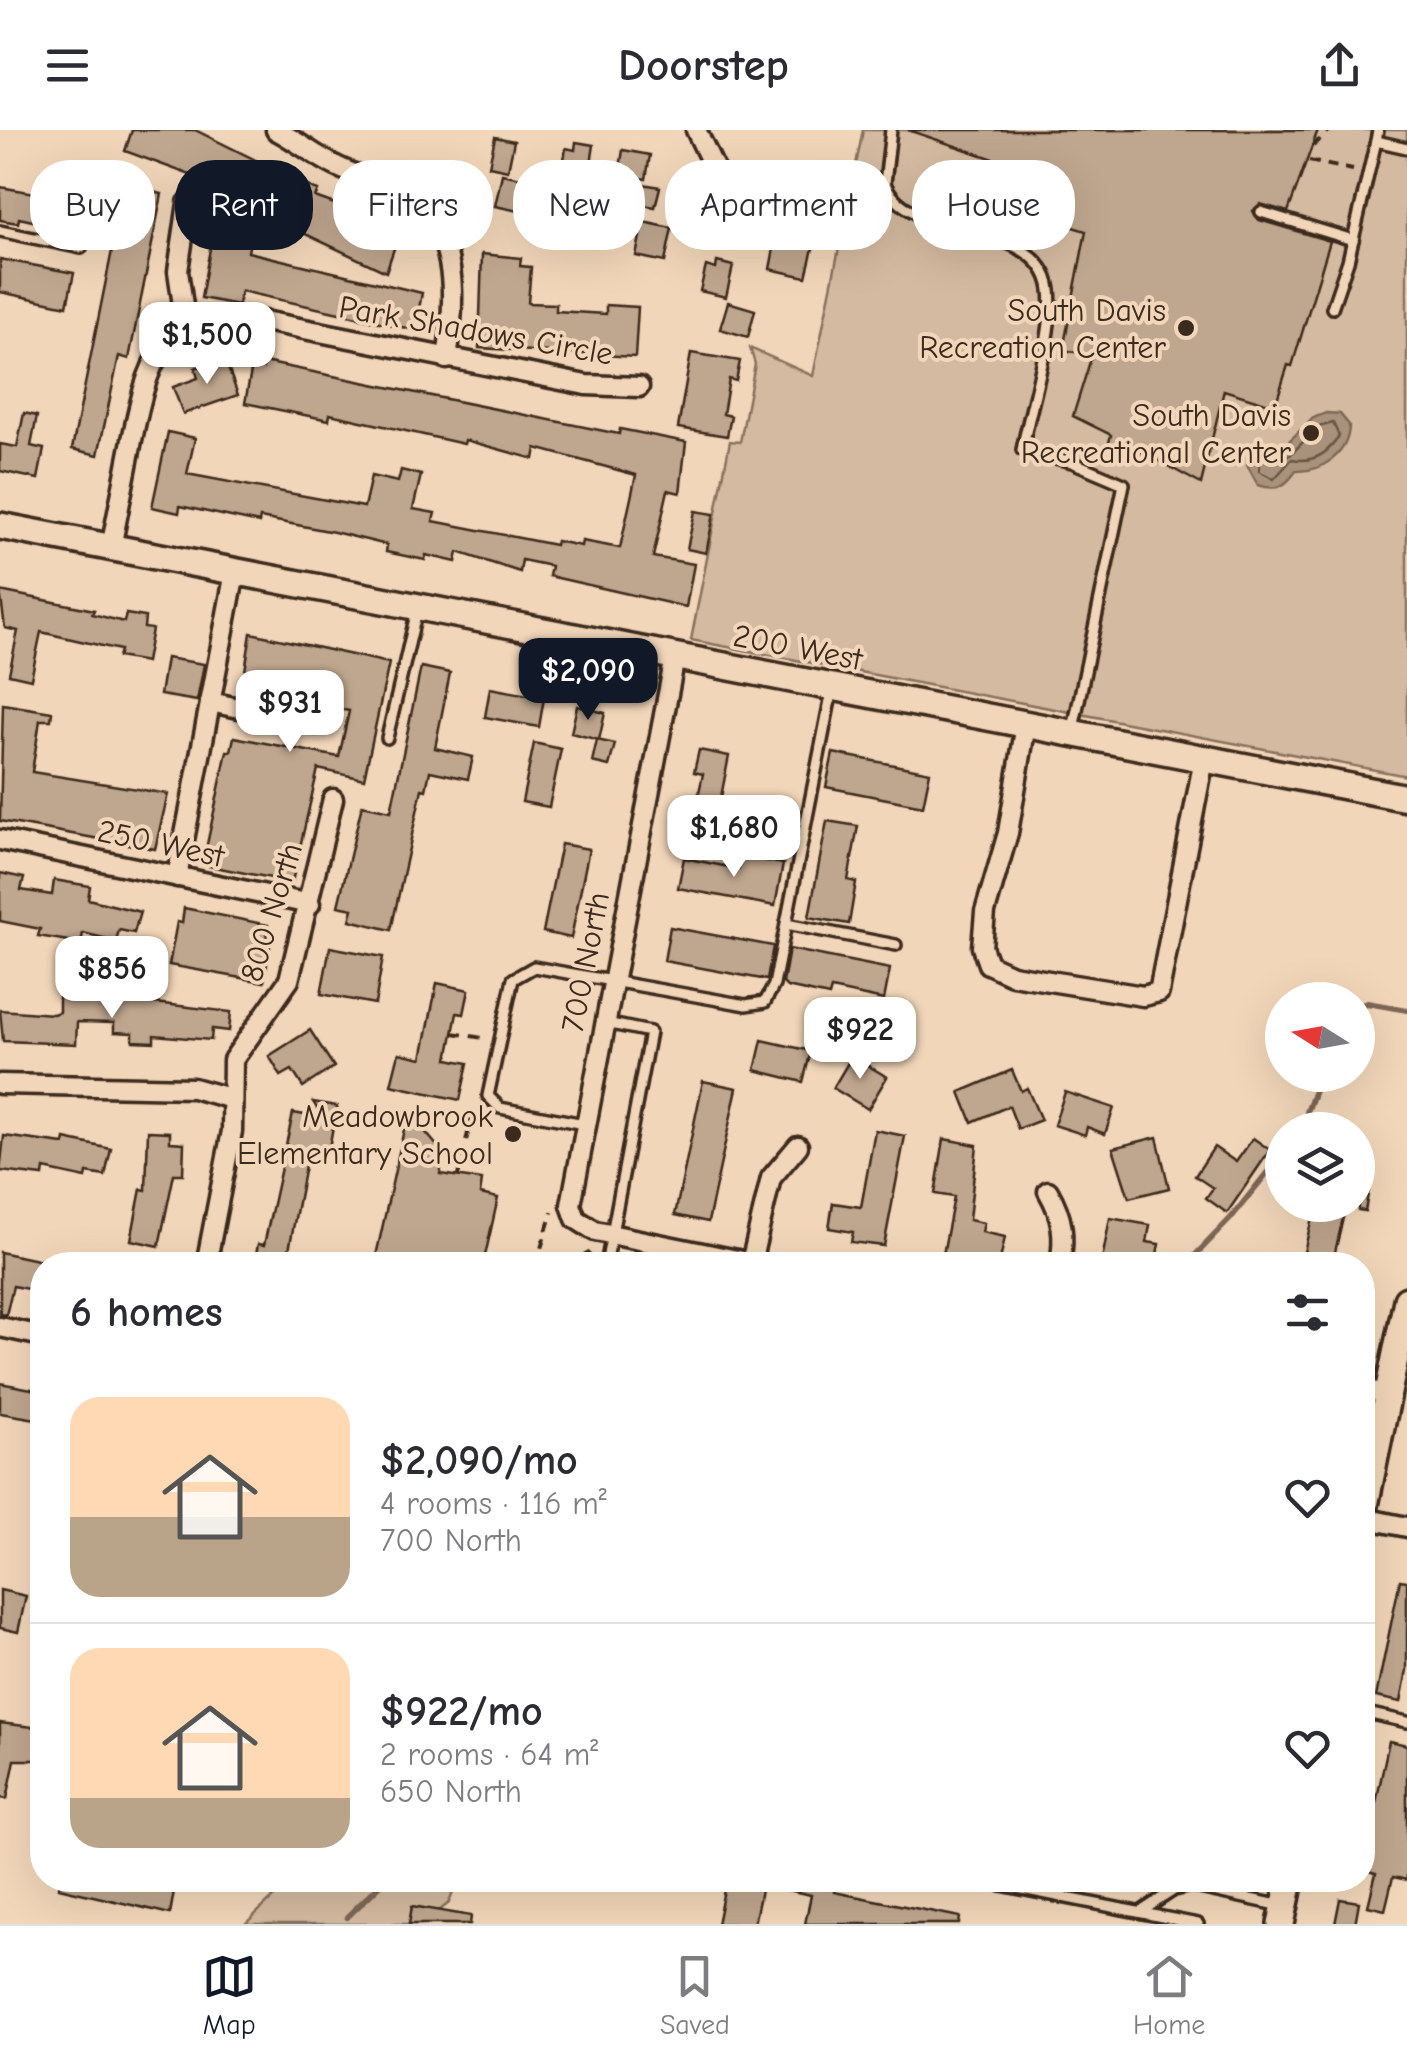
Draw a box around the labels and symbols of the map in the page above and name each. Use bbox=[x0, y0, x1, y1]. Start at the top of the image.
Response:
street label: Park Shadows Circle bbox=[336, 288, 616, 373]
place label: South Davis Recreation Center bbox=[919, 292, 1166, 366]
pin: $1,500 bbox=[126, 302, 288, 387]
marker: South Davis Recreation Center bbox=[1175, 317, 1197, 339]
place label: South Davis Recreational Center bbox=[1021, 397, 1291, 471]
marker: South Davis Recreational Center bbox=[1300, 422, 1322, 444]
street label: 200 West bbox=[730, 617, 866, 678]
pin: $2,090 bbox=[507, 638, 669, 723]
pin: $931 bbox=[231, 670, 349, 755]
pin: $1,680 bbox=[653, 795, 815, 880]
street label: 250 West bbox=[94, 812, 228, 875]
street label: 800 North bbox=[233, 838, 310, 986]
street label: 700 North bbox=[554, 889, 617, 1035]
pin: $856 bbox=[53, 936, 171, 1021]
north arrow bbox=[1265, 982, 1375, 1092]
pin: $922 bbox=[801, 997, 919, 1082]
place label: Meadowbrook Elementary School bbox=[237, 1098, 493, 1172]
marker: Meadowbrook Elementary School bbox=[502, 1123, 524, 1145]

